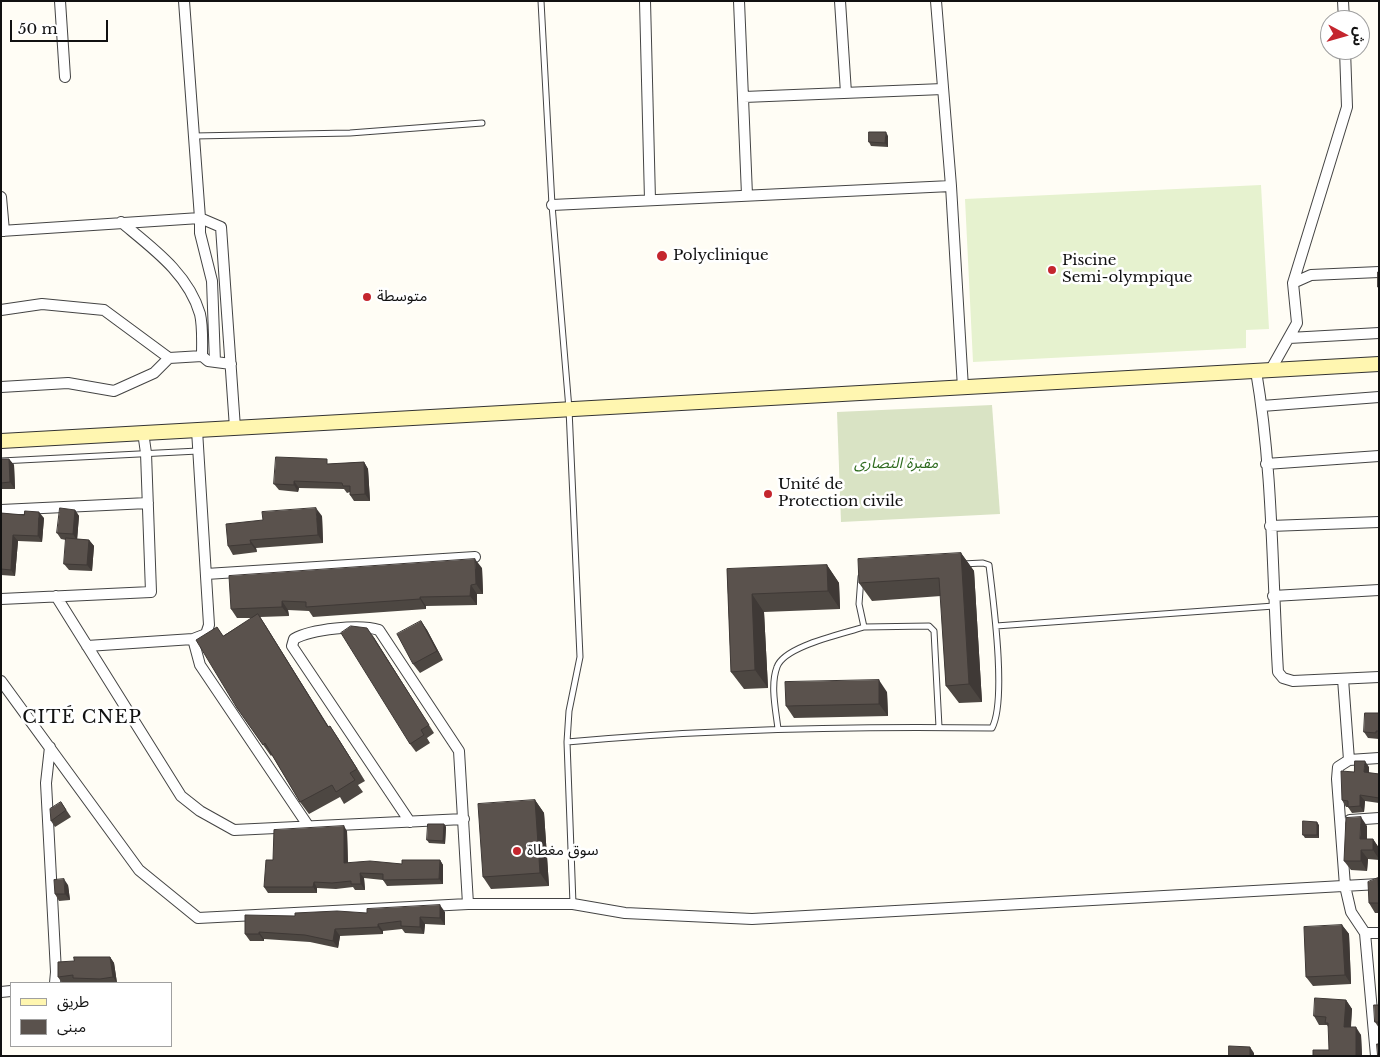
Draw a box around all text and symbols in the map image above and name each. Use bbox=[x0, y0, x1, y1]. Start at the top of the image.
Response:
scale bar bbox=[12, 10, 110, 42]
north arrow bbox=[1320, 10, 1370, 60]
text: 50 m bbox=[18, 19, 58, 38]
text: ش bbox=[1349, 26, 1369, 47]
place label: Polyclinique bbox=[673, 247, 769, 265]
marker: Polyclinique bbox=[655, 249, 669, 263]
place label: Piscine Semi-olympique bbox=[1062, 252, 1192, 287]
marker: Piscine Semi-olympique bbox=[1046, 264, 1058, 276]
place label: متوسطة bbox=[377, 288, 427, 306]
marker: متوسطة bbox=[361, 291, 373, 303]
park label: مقبرة النصارى bbox=[854, 455, 938, 473]
place label: Unité de Protection civile bbox=[778, 476, 903, 511]
marker: Unité de Protection civile bbox=[762, 488, 774, 500]
district label: CITÉ CNEP bbox=[21, 707, 143, 729]
place label: سوق مغطاة bbox=[527, 842, 599, 860]
marker: سوق مغطاة bbox=[511, 845, 523, 857]
legend bbox=[10, 982, 172, 1047]
text: طريق bbox=[57, 992, 89, 1011]
text: مبنى bbox=[57, 1017, 86, 1036]

